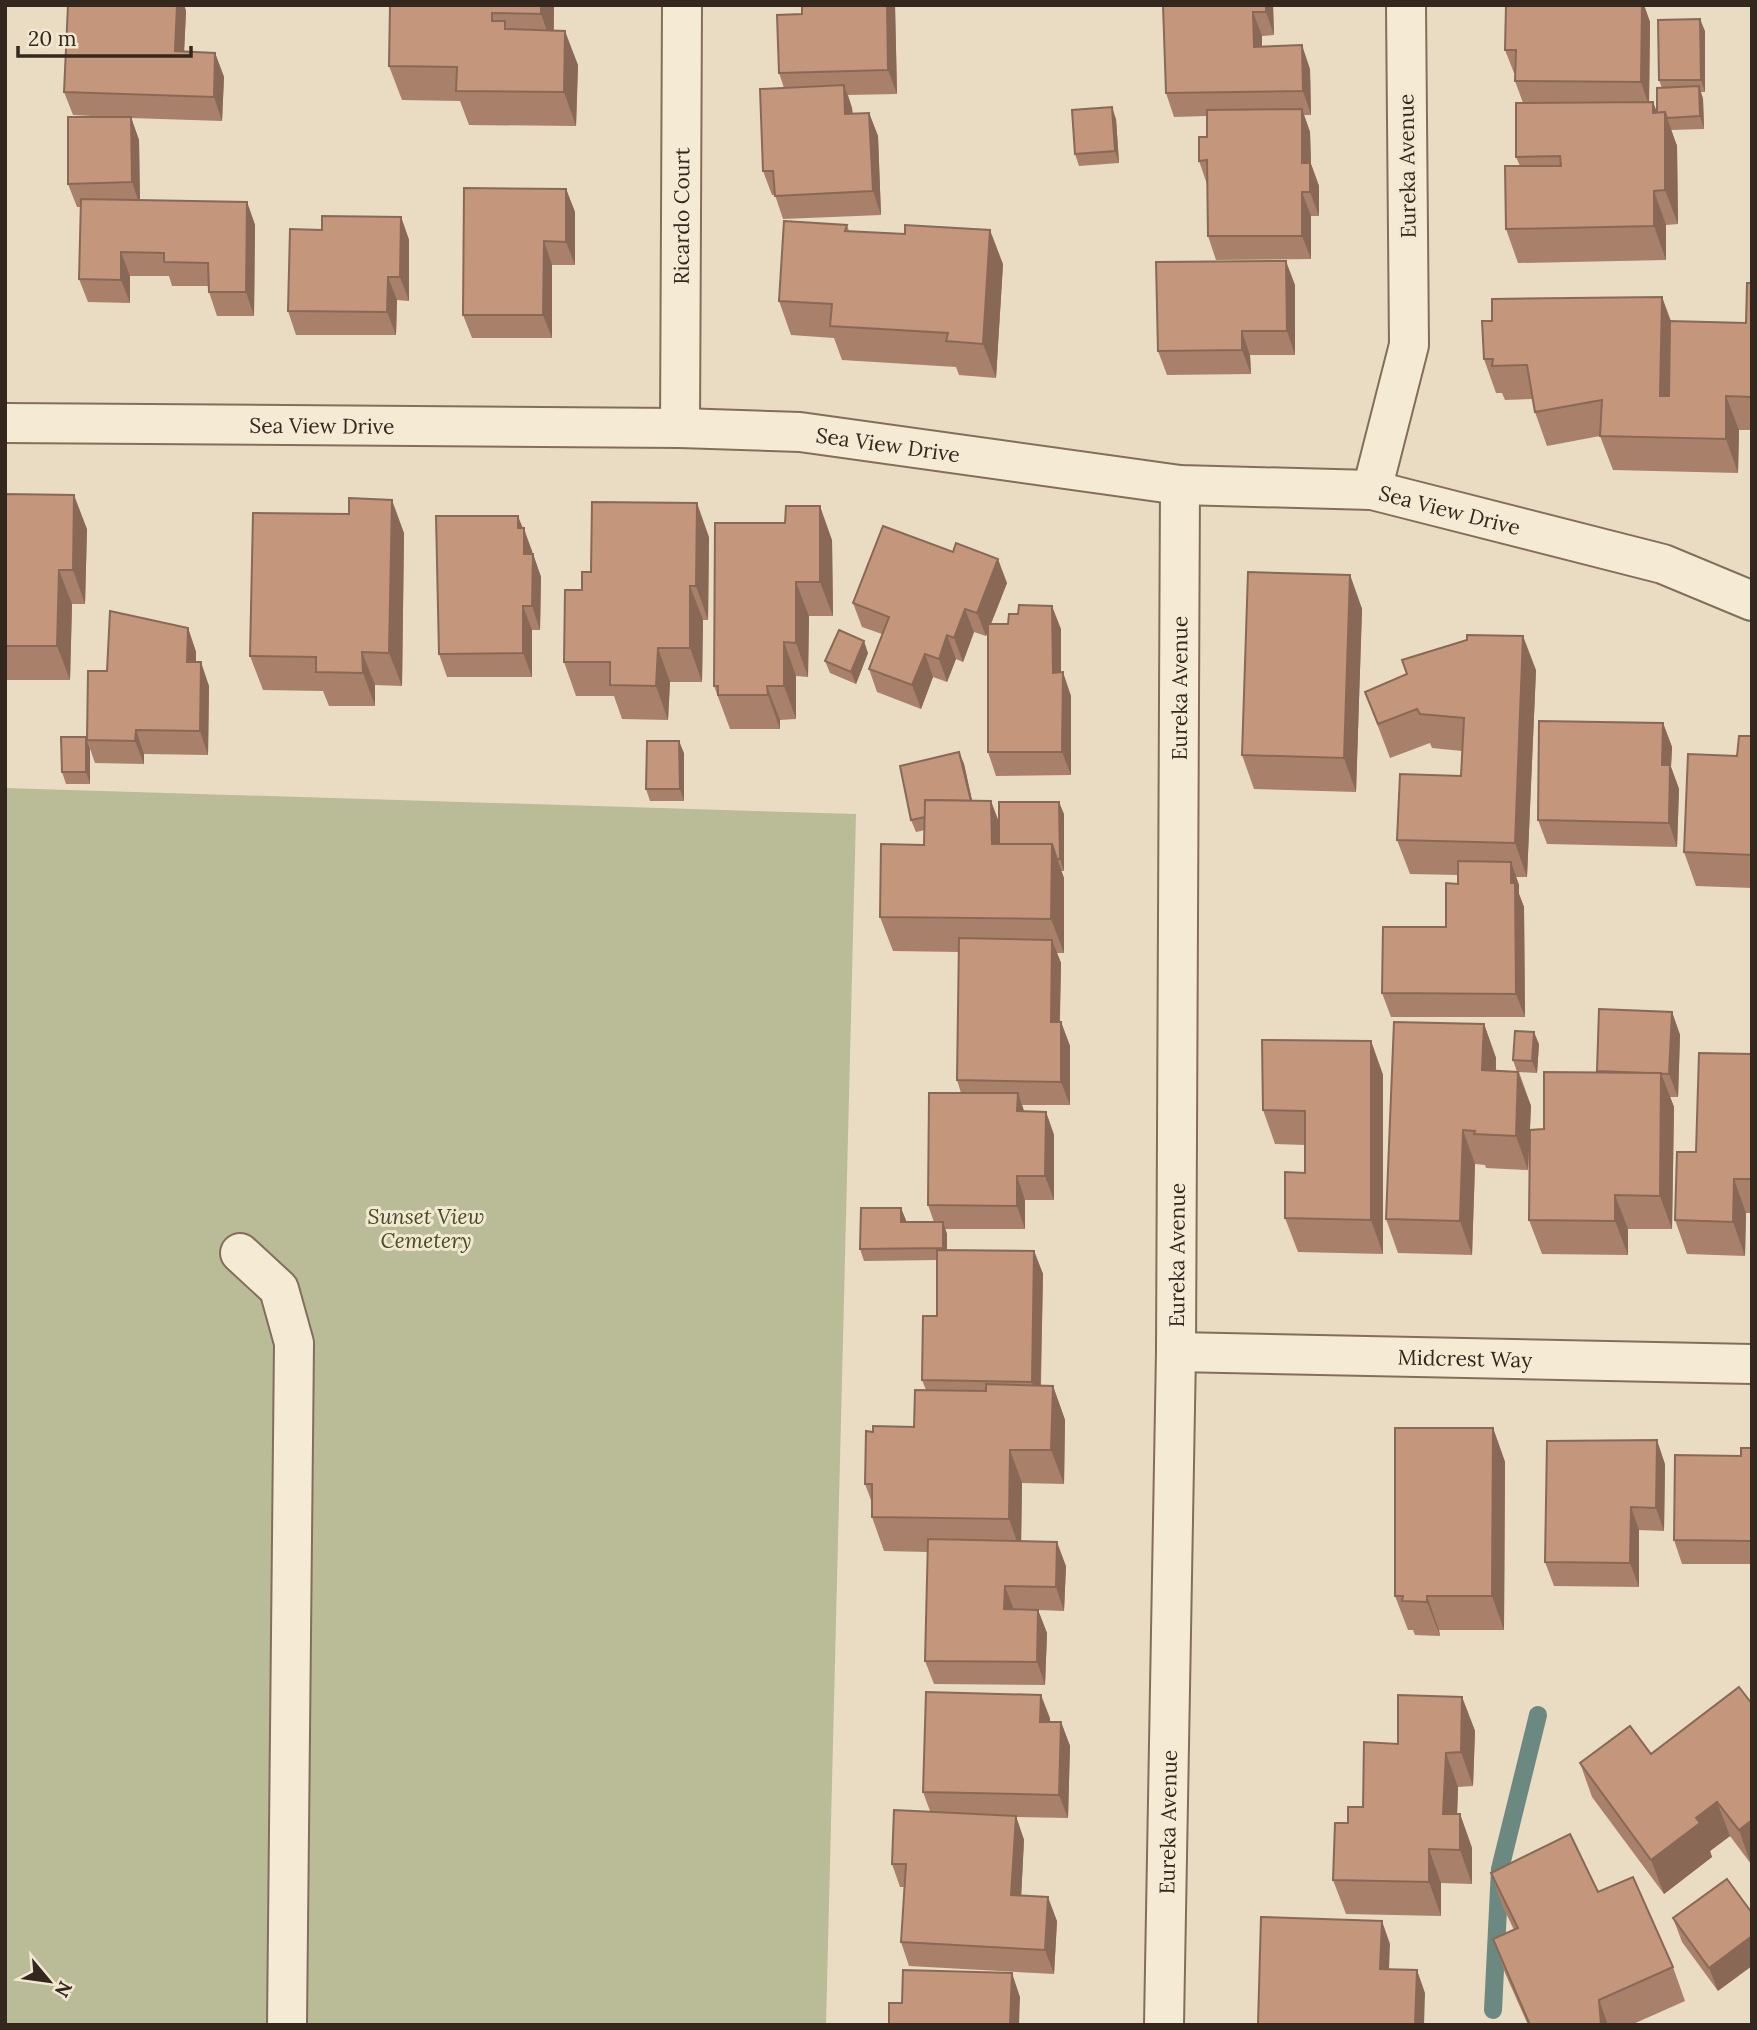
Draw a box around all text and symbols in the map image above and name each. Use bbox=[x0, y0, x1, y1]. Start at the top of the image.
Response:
scale bar bbox=[18, 14, 191, 58]
text: 20 m bbox=[28, 25, 77, 52]
street label: Eureka Avenue bbox=[1392, 93, 1422, 239]
street label: Ricardo Court bbox=[667, 146, 695, 285]
street label: Sea View Drive bbox=[249, 411, 395, 439]
street label: Sea View Drive bbox=[814, 421, 962, 468]
street label: Sea View Drive bbox=[1376, 479, 1523, 541]
street label: Eureka Avenue bbox=[1165, 616, 1193, 761]
street label: Eureka Avenue bbox=[1163, 1183, 1190, 1328]
park label: Sunset View Cemetery bbox=[368, 1203, 485, 1254]
street label: Midcrest Way bbox=[1397, 1343, 1532, 1373]
street label: Eureka Avenue bbox=[1153, 1749, 1182, 1895]
north arrow bbox=[14, 1946, 84, 2016]
text: N bbox=[50, 1977, 78, 2002]

